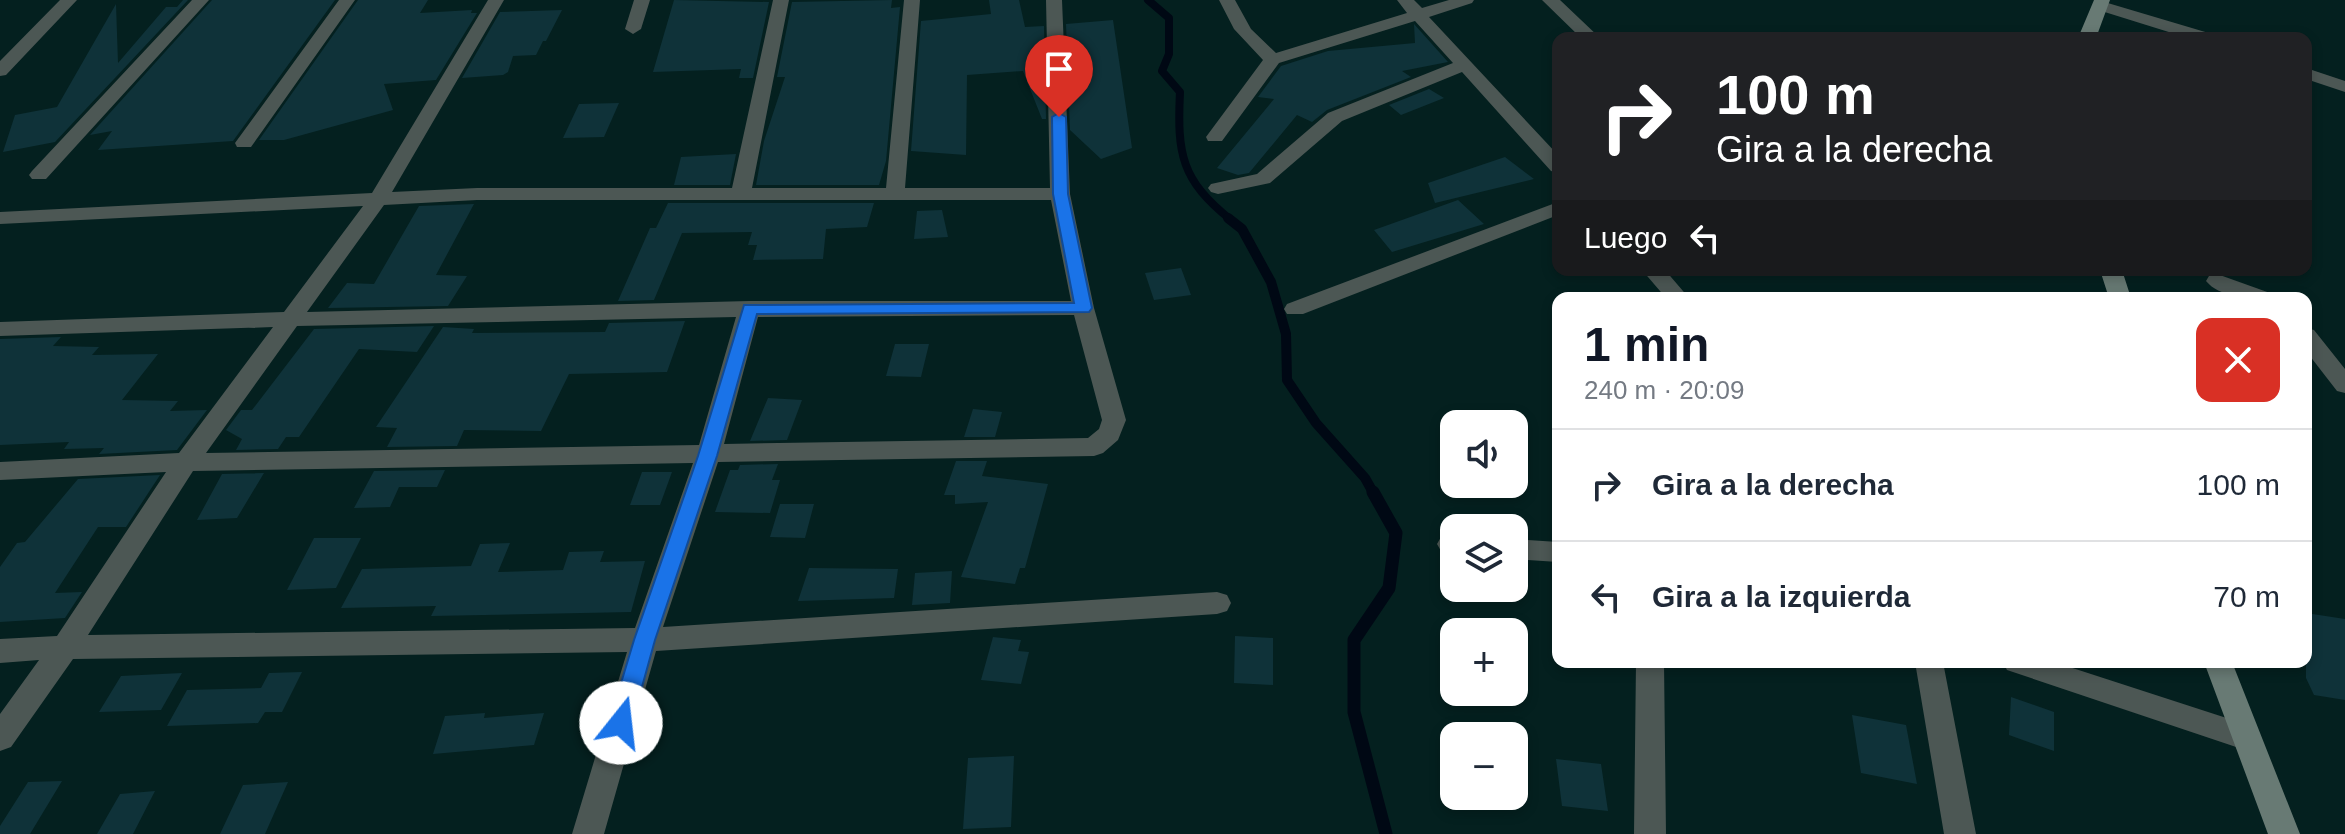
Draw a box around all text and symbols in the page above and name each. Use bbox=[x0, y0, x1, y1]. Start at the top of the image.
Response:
pin bbox=[1025, 35, 1093, 117]
icon: arrive bbox=[1037, 47, 1081, 91]
text: 100 m bbox=[1716, 63, 1875, 126]
icon: right bbox=[1584, 64, 1688, 168]
text: Gira a la derecha bbox=[1716, 129, 1992, 170]
icon: left bbox=[1683, 216, 1727, 260]
text: Luego bbox=[1584, 221, 1667, 254]
text: 1 min bbox=[1584, 318, 1709, 371]
button: close bbox=[2196, 318, 2280, 402]
text: 240 m · 20:09 bbox=[1584, 375, 1744, 405]
map controls bbox=[1440, 410, 1528, 810]
button: sound bbox=[1440, 410, 1528, 498]
icon: right bbox=[1584, 463, 1628, 507]
text: Gira a la derecha bbox=[1652, 468, 1894, 501]
text: 100 m bbox=[2197, 468, 2280, 501]
button: layers bbox=[1440, 514, 1528, 602]
icon: left bbox=[1584, 575, 1628, 619]
text: Gira a la izquierda bbox=[1652, 580, 1910, 613]
text: 70 m bbox=[2213, 580, 2280, 613]
button: + bbox=[1440, 618, 1528, 706]
position arrow bbox=[579, 681, 663, 765]
button: − bbox=[1440, 722, 1528, 810]

